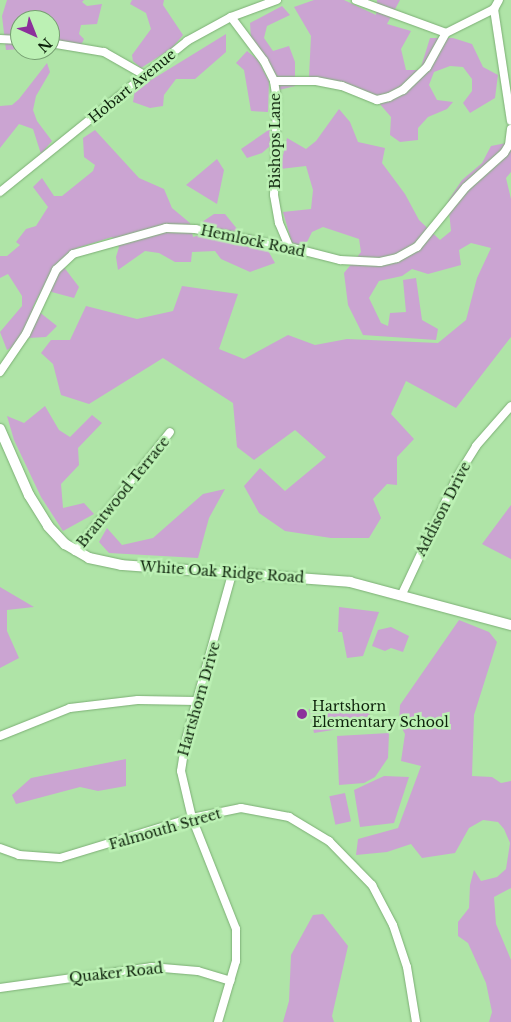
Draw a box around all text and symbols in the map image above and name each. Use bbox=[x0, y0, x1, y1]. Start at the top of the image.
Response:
north arrow bbox=[10, 10, 60, 60]
text: N bbox=[34, 34, 56, 56]
street label: Hobart Avenue bbox=[85, 46, 179, 126]
street label: Bishops Lane bbox=[267, 93, 283, 189]
street label: Hemlock Road bbox=[199, 222, 307, 260]
street label: Brantwood Terrace bbox=[73, 433, 173, 551]
street label: Addison Drive bbox=[412, 459, 474, 559]
street label: White Oak Ridge Road bbox=[139, 558, 305, 586]
street label: Hartshorn Drive bbox=[175, 640, 223, 758]
place label: Hartshorn Elementary School bbox=[312, 698, 449, 730]
marker: Hartshorn Elementary School bbox=[296, 708, 308, 720]
street label: Falmouth Street bbox=[107, 805, 223, 853]
street label: Quaker Road bbox=[68, 960, 164, 986]

